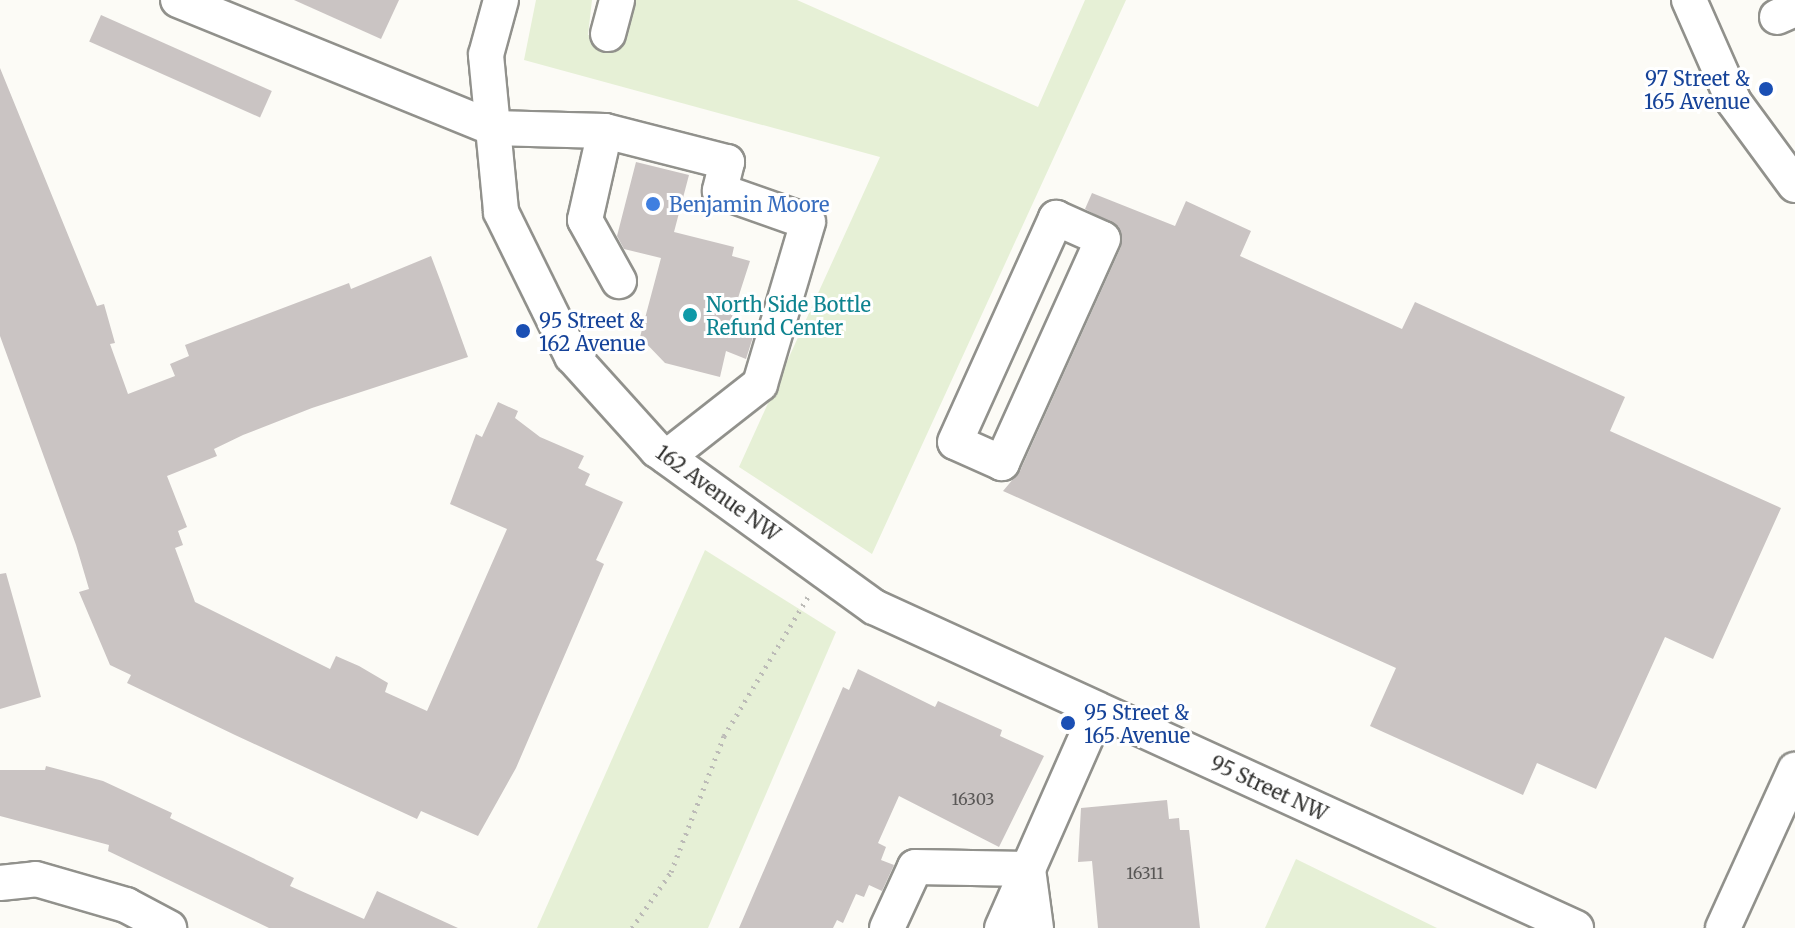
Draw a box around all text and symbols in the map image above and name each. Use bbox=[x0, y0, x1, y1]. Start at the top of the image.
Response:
place label: 97 Street & 165 Avenue bbox=[1644, 66, 1750, 113]
marker: 97 Street & 165 Avenue bbox=[1757, 80, 1775, 98]
place label: Benjamin Moore bbox=[669, 192, 830, 216]
marker: Benjamin Moore bbox=[644, 195, 662, 213]
place label: North Side Bottle Refund Center bbox=[706, 292, 871, 339]
marker: North Side Bottle Refund Center bbox=[681, 306, 699, 324]
place label: 95 Street & 162 Avenue bbox=[539, 308, 645, 355]
marker: 95 Street & 162 Avenue bbox=[514, 322, 532, 340]
street label: 162 Avenue NW bbox=[651, 440, 785, 546]
place label: 95 Street & 165 Avenue bbox=[1084, 700, 1190, 747]
marker: 95 Street & 165 Avenue bbox=[1059, 714, 1077, 732]
street label: 95 Street NW bbox=[1207, 750, 1331, 826]
house number: 16303 bbox=[952, 789, 994, 809]
house number: 16311 bbox=[1126, 863, 1164, 883]

